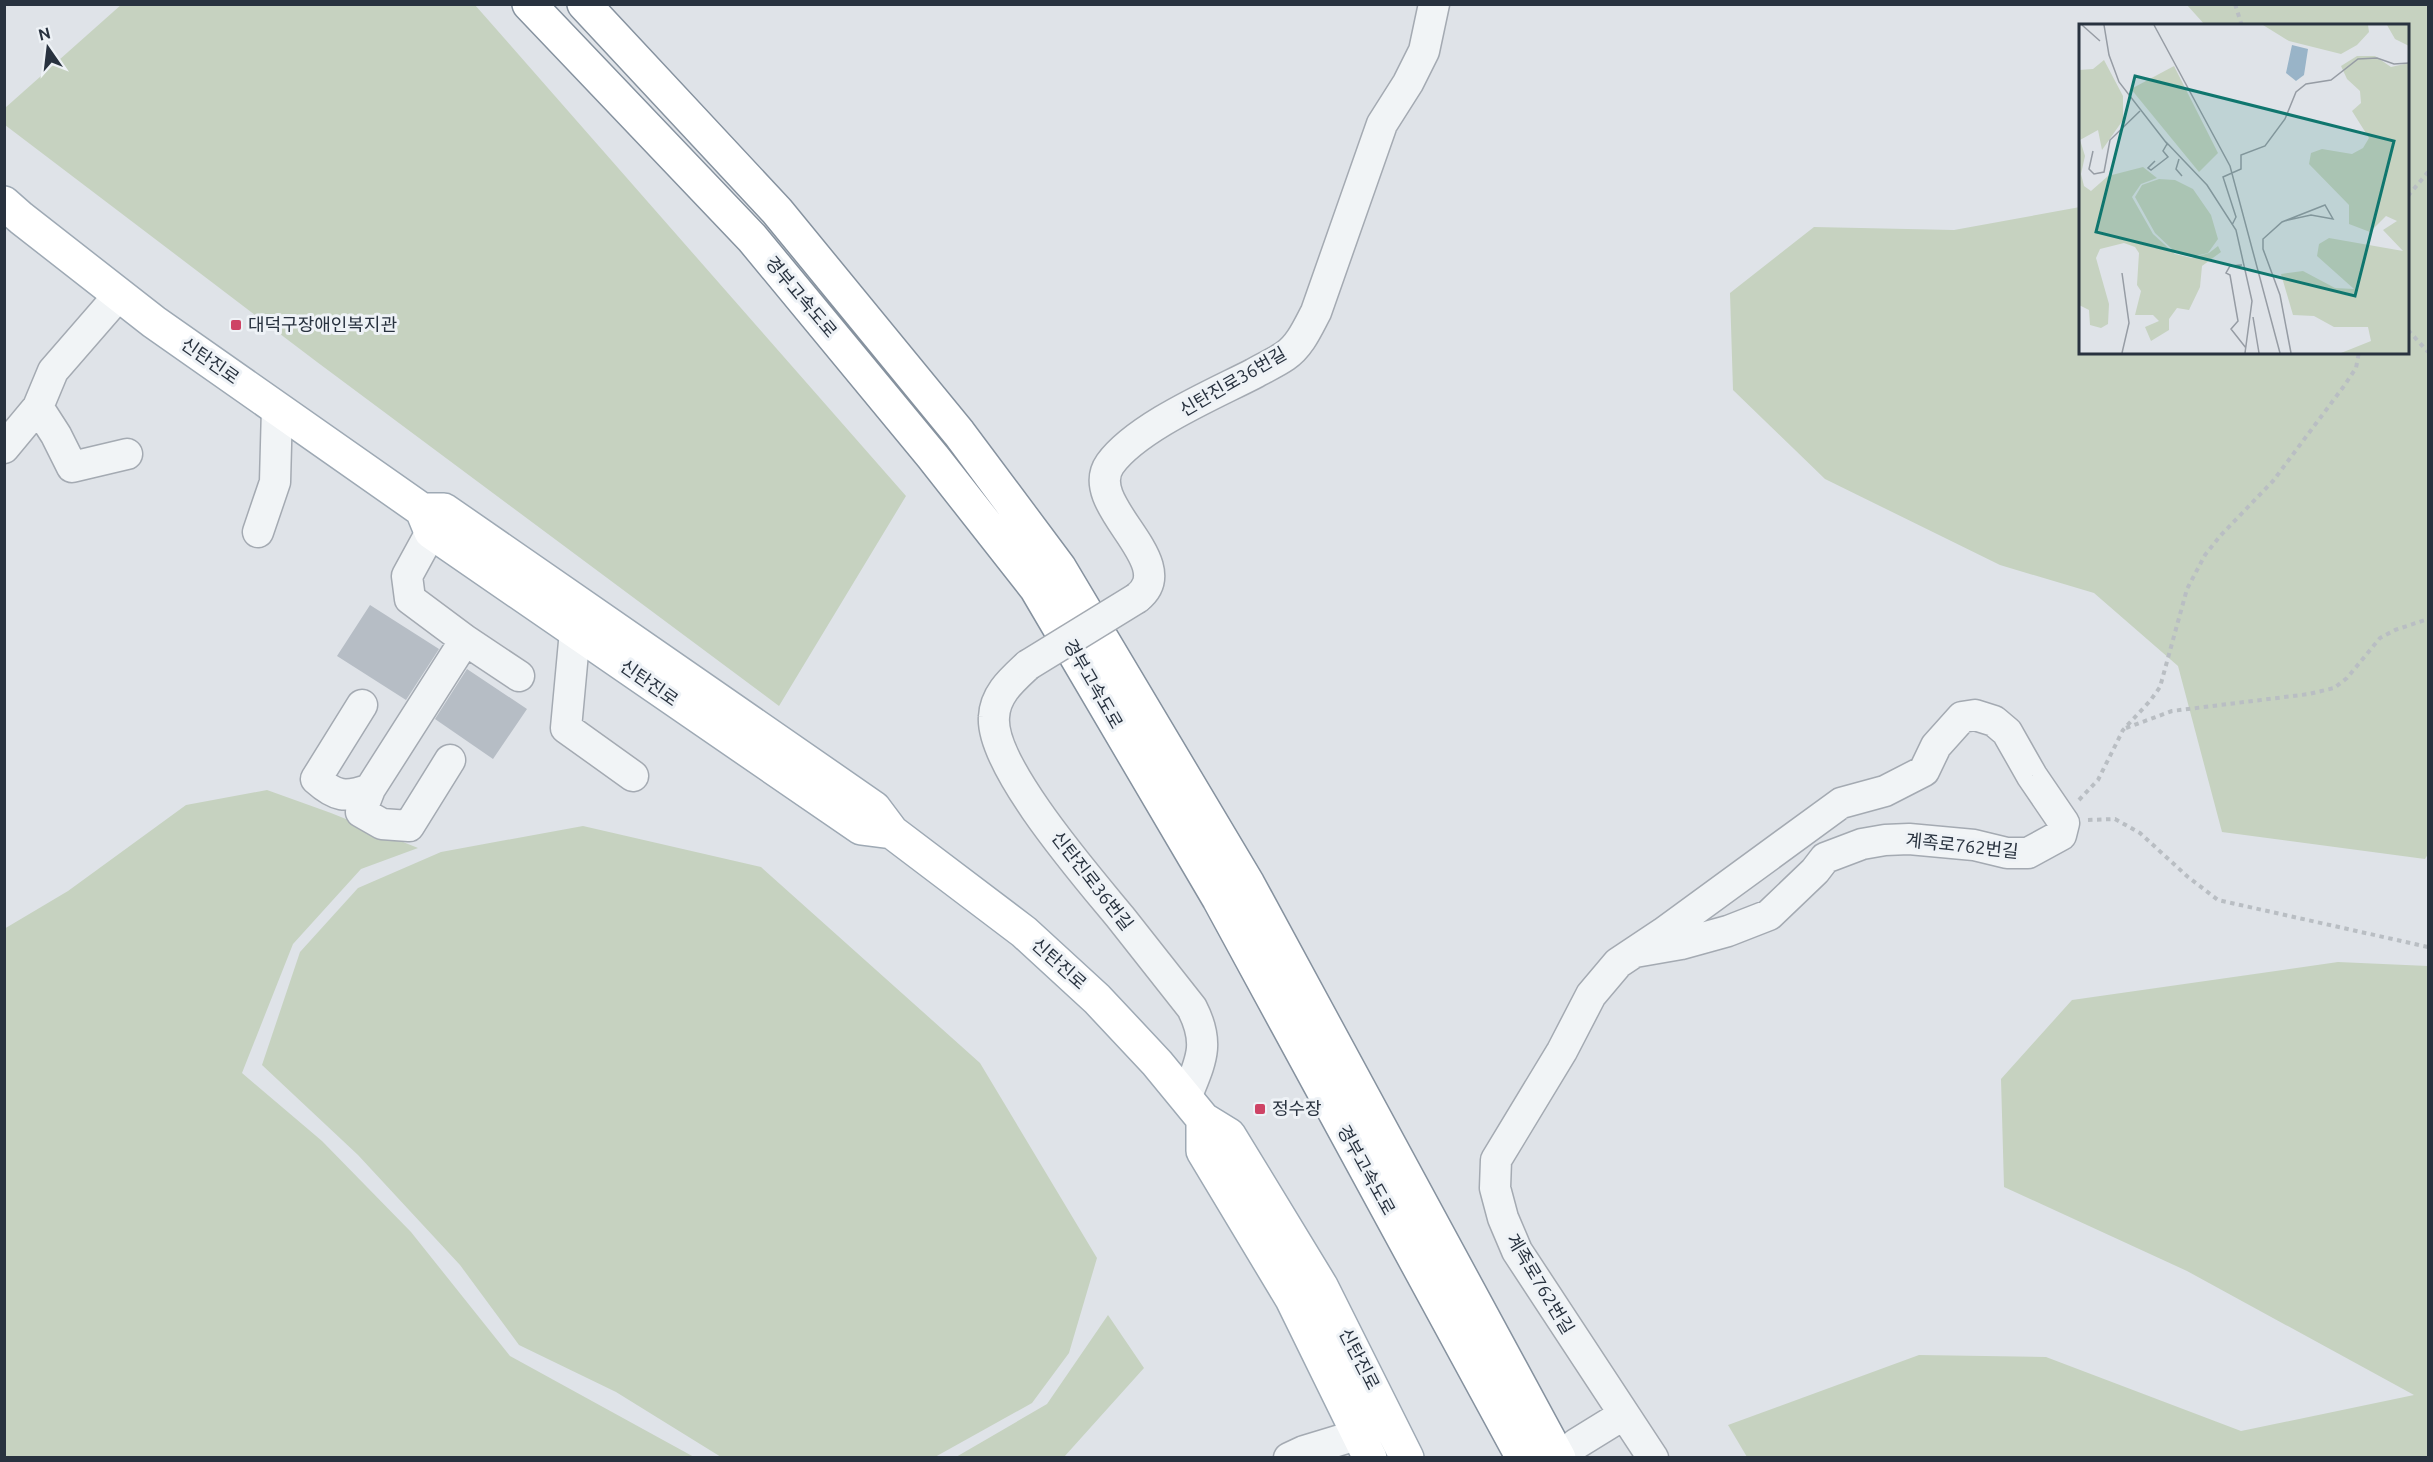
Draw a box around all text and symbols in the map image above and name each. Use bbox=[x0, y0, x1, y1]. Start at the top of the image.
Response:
north arrow bbox=[18, 18, 78, 78]
text: N bbox=[36, 23, 52, 44]
inset map bbox=[2079, 24, 2409, 354]
street label: 경부고속도로 bbox=[762, 252, 841, 341]
place label: 대덕구장애인복지관 bbox=[248, 314, 397, 334]
marker: 대덕구장애인복지관 bbox=[229, 318, 243, 332]
street label: 신탄진로 bbox=[178, 333, 243, 387]
street label: 신탄진로36번길 bbox=[1176, 343, 1289, 420]
street label: 경부고속도로 bbox=[1060, 635, 1127, 732]
street label: 신탄진로 bbox=[617, 655, 682, 709]
street label: 신탄진로36번길 bbox=[1048, 827, 1138, 934]
street label: 계족로762번길 bbox=[1905, 829, 2019, 861]
street label: 신탄진로 bbox=[1028, 934, 1091, 993]
place label: 정수장 bbox=[1272, 1098, 1322, 1118]
marker: 정수장 bbox=[1253, 1102, 1267, 1116]
street label: 경부고속도로 bbox=[1334, 1121, 1400, 1218]
street label: 계족로762번길 bbox=[1503, 1230, 1579, 1337]
street label: 신탄진로 bbox=[1336, 1324, 1384, 1393]

